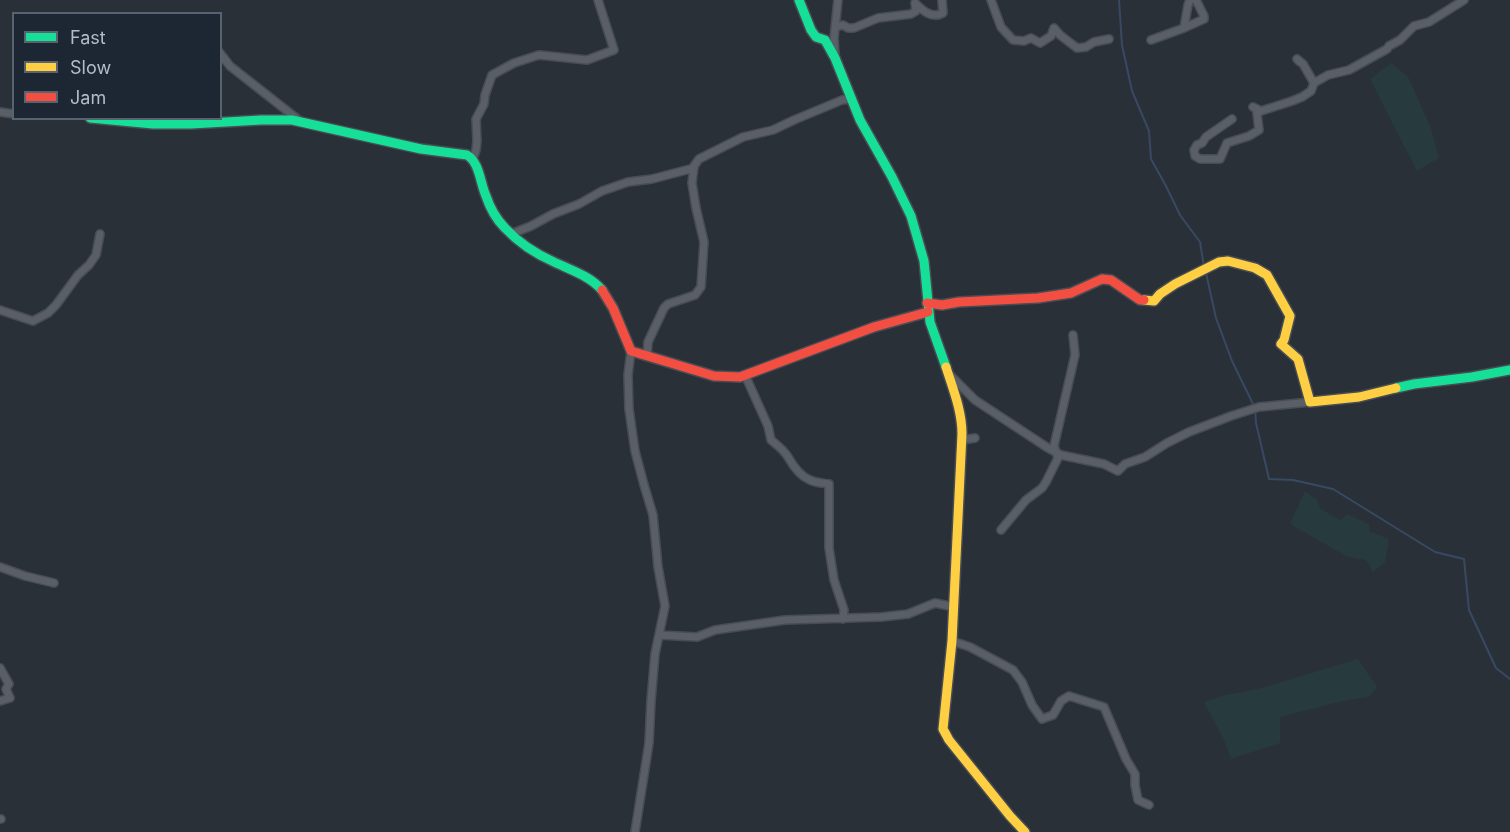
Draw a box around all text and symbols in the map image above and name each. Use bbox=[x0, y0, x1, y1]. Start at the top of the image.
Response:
legend bbox=[12, 12, 222, 120]
text: Fast bbox=[70, 27, 106, 48]
text: Slow bbox=[70, 57, 111, 78]
text: Jam bbox=[70, 87, 106, 108]

